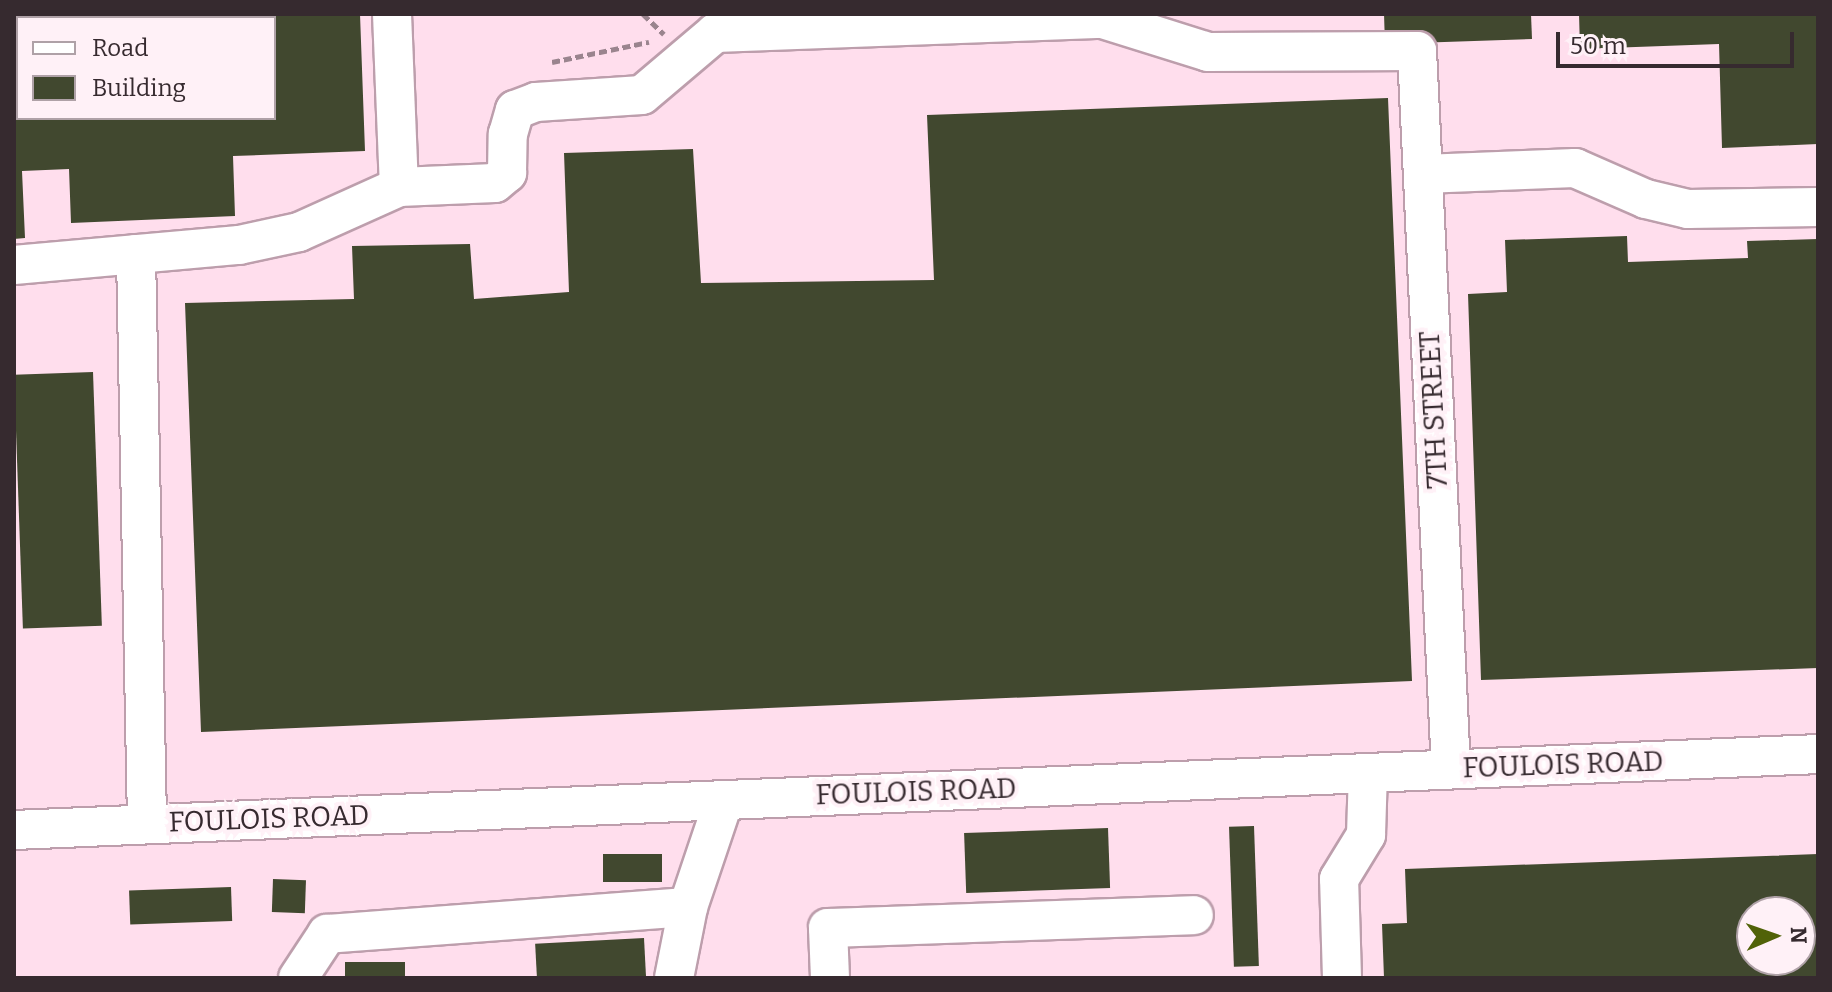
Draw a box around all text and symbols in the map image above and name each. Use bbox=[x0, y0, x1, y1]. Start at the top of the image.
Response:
legend bbox=[16, 16, 276, 120]
scale bar bbox=[1560, 16, 1798, 66]
text: 50 m bbox=[1570, 32, 1626, 60]
text: Road bbox=[92, 34, 148, 62]
text: Building bbox=[92, 74, 186, 102]
street label: 7TH STREET bbox=[1413, 330, 1455, 490]
street label: FOULOIS ROAD bbox=[1462, 745, 1664, 785]
street label: FOULOIS ROAD bbox=[815, 772, 1017, 812]
street label: FOULOIS ROAD bbox=[168, 799, 370, 839]
north arrow bbox=[1736, 896, 1816, 976]
text: N bbox=[1785, 926, 1812, 944]

